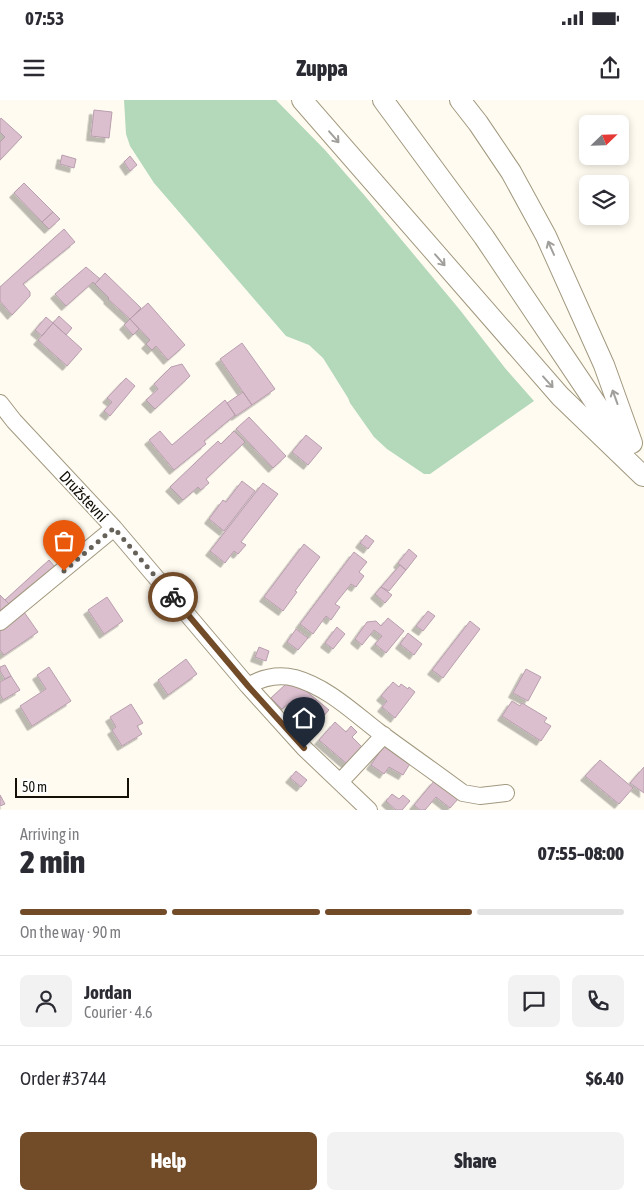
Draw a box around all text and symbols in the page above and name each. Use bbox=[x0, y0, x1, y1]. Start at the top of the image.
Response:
text: 07:53 bbox=[25, 7, 64, 29]
icon: menu bbox=[20, 54, 48, 82]
icon: share bbox=[596, 54, 624, 82]
text: Zuppa bbox=[296, 55, 348, 81]
north arrow bbox=[579, 115, 629, 165]
map controls bbox=[579, 115, 629, 225]
one-way arrow bbox=[328, 130, 339, 143]
button: layers bbox=[579, 175, 629, 225]
one-way arrow bbox=[546, 241, 556, 256]
one-way arrow bbox=[435, 253, 446, 266]
one-way arrow bbox=[542, 375, 554, 388]
one-way arrow bbox=[610, 389, 619, 405]
street label: Družstevní bbox=[56, 467, 112, 525]
pin bbox=[43, 520, 85, 571]
icon: bag bbox=[50, 527, 78, 555]
courier bbox=[148, 572, 198, 622]
icon: bike bbox=[159, 583, 187, 611]
pin bbox=[283, 697, 325, 748]
icon: home bbox=[290, 704, 318, 732]
scale bar bbox=[15, 775, 129, 798]
text: 50 m bbox=[22, 779, 47, 795]
text: Arriving in bbox=[20, 825, 80, 843]
text: 07:55–08:00 bbox=[538, 842, 624, 864]
text: 2 min bbox=[20, 843, 85, 880]
text: On the way · 90 m bbox=[20, 923, 121, 941]
button: person bbox=[20, 975, 72, 1027]
button: chat bbox=[508, 975, 560, 1027]
button: phone bbox=[572, 975, 624, 1027]
text: Jordan bbox=[84, 981, 132, 1003]
text: Courier · 4.6 bbox=[84, 1003, 153, 1021]
text: Order #3744 bbox=[20, 1067, 107, 1089]
text: $6.40 bbox=[586, 1067, 624, 1089]
button: Help bbox=[20, 1132, 317, 1190]
button: Share bbox=[327, 1132, 624, 1190]

